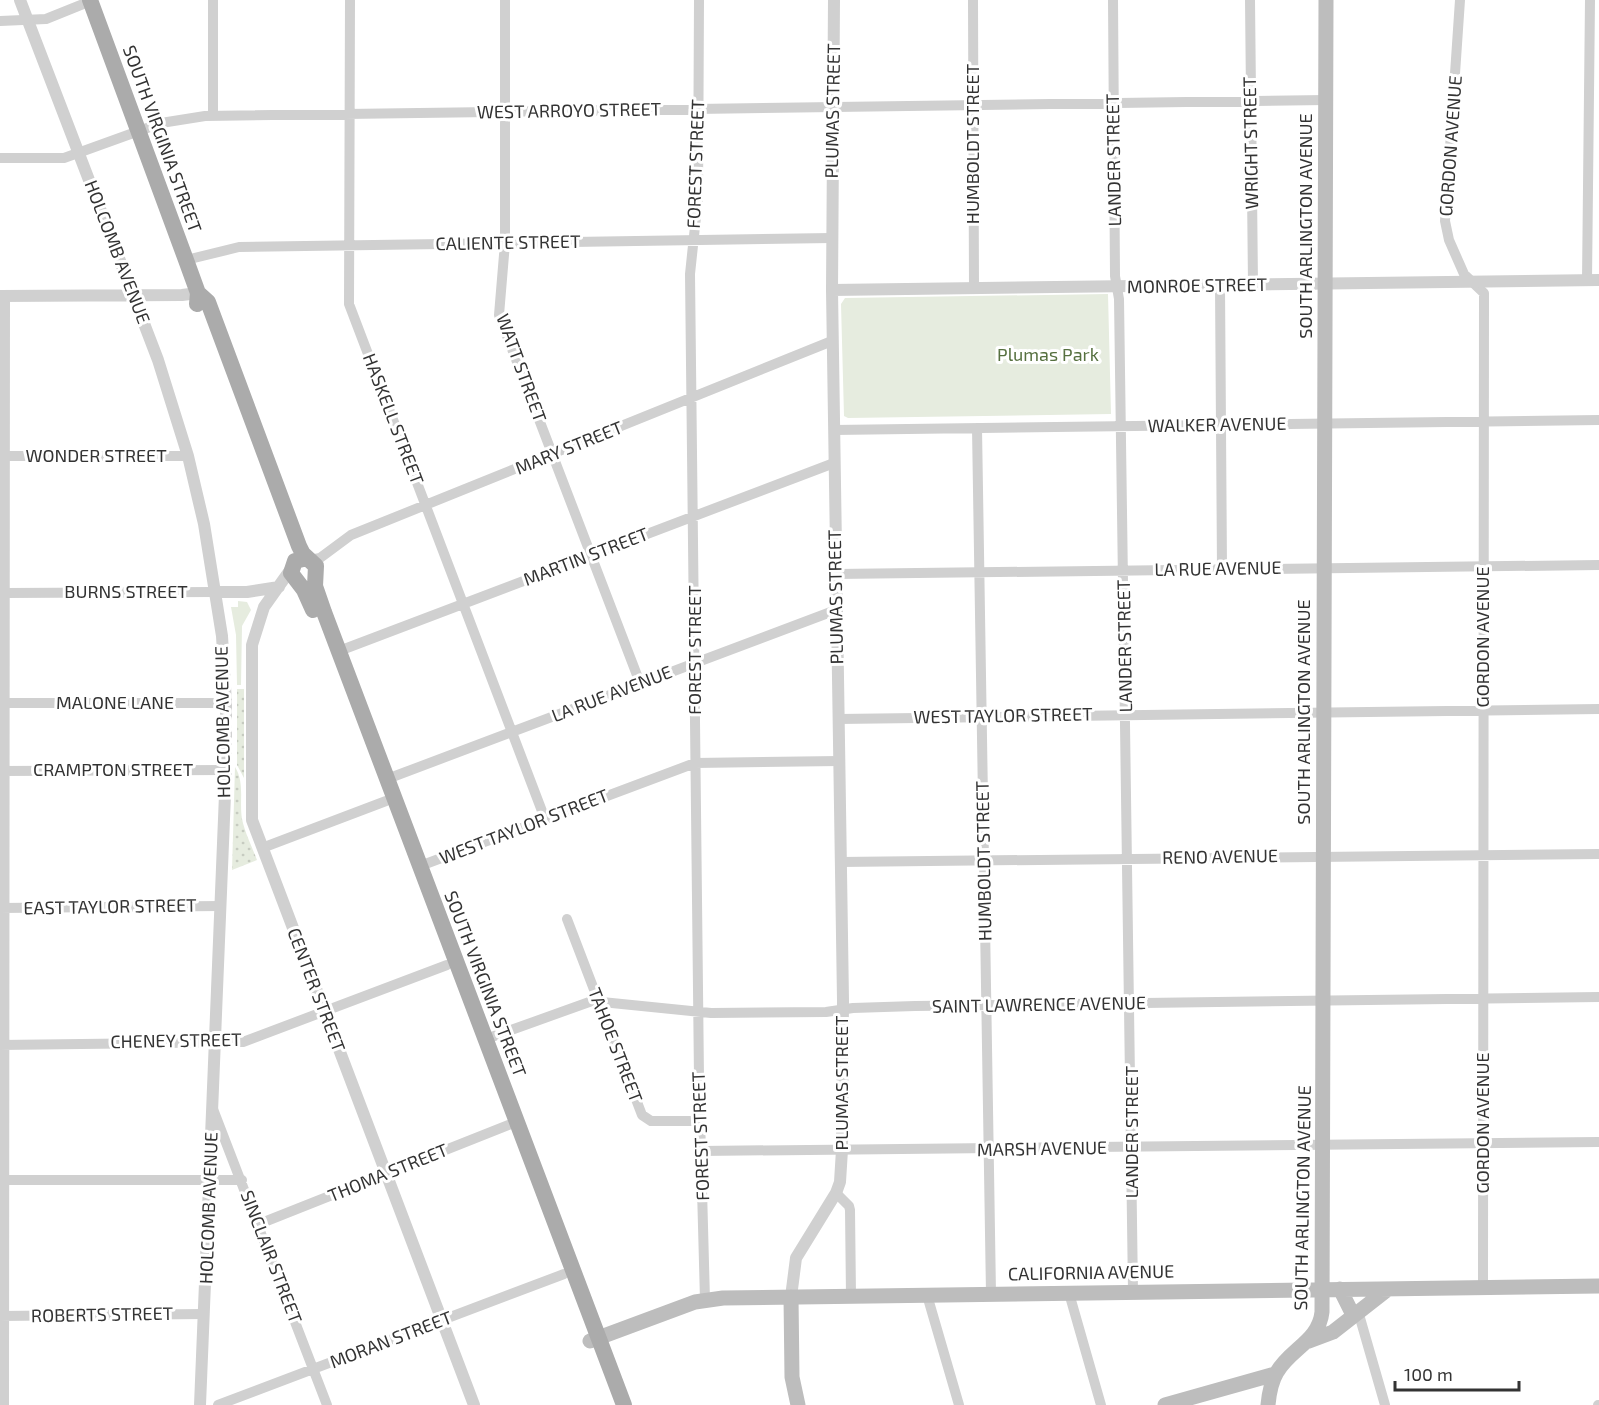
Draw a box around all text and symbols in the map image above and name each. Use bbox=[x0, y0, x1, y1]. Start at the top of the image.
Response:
street label: SOUTH VIRGINIA STREET bbox=[119, 42, 207, 236]
street label: PLUMAS STREET bbox=[820, 43, 844, 179]
street label: HUMBOLDT STREET bbox=[961, 63, 983, 224]
street label: GORDON AVENUE bbox=[1434, 75, 1466, 217]
street label: WRIGHT STREET bbox=[1238, 76, 1262, 209]
street label: LANDER STREET bbox=[1101, 93, 1125, 227]
street label: WEST ARROYO STREET bbox=[477, 97, 662, 123]
street label: FOREST STREET bbox=[682, 98, 708, 229]
street label: SOUTH ARLINGTON AVENUE bbox=[1294, 113, 1316, 339]
street label: HOLCOMB AVENUE bbox=[80, 177, 155, 327]
street label: CALIENTE STREET bbox=[435, 230, 581, 254]
street label: MONROE STREET bbox=[1127, 273, 1268, 297]
street label: WATT STREET bbox=[492, 311, 552, 425]
park label: Plumas Park bbox=[997, 343, 1099, 365]
street label: HASKELL STREET bbox=[359, 350, 429, 488]
street label: WALKER AVENUE bbox=[1147, 412, 1287, 436]
street label: MARY STREET bbox=[512, 415, 626, 479]
street label: WONDER STREET bbox=[25, 444, 167, 466]
street label: MARTIN STREET bbox=[520, 522, 652, 590]
street label: PLUMAS STREET bbox=[823, 529, 847, 665]
street label: LA RUE AVENUE bbox=[1154, 556, 1282, 580]
street label: GORDON AVENUE bbox=[1471, 566, 1493, 708]
street label: LANDER STREET bbox=[1112, 579, 1136, 713]
street label: BURNS STREET bbox=[64, 580, 188, 602]
street label: FOREST STREET bbox=[683, 585, 705, 715]
street label: SOUTH ARLINGTON AVENUE bbox=[1292, 599, 1314, 825]
street label: HOLCOMB AVENUE bbox=[210, 646, 234, 798]
street label: LA RUE AVENUE bbox=[548, 660, 675, 726]
street label: MALONE LANE bbox=[56, 691, 174, 713]
street label: WEST TAYLOR STREET bbox=[913, 702, 1093, 728]
street label: CRAMPTON STREET bbox=[33, 758, 194, 780]
street label: HUMBOLDT STREET bbox=[971, 780, 995, 941]
street label: WEST TAYLOR STREET bbox=[436, 783, 612, 868]
street label: RENO AVENUE bbox=[1162, 844, 1278, 868]
street label: SOUTH VIRGINIA STREET bbox=[440, 888, 532, 1080]
street label: EAST TAYLOR STREET bbox=[23, 893, 197, 919]
street label: CENTER STREET bbox=[283, 925, 351, 1055]
street label: TAHOE STREET bbox=[584, 984, 648, 1106]
street label: SAINT LAWRENCE AVENUE bbox=[932, 991, 1146, 1017]
street label: PLUMAS STREET bbox=[830, 1015, 852, 1150]
street label: CHENEY STREET bbox=[110, 1028, 242, 1052]
street label: GORDON AVENUE bbox=[1471, 1052, 1493, 1194]
street label: LANDER STREET bbox=[1120, 1065, 1142, 1198]
street label: FOREST STREET bbox=[687, 1071, 713, 1201]
street label: SOUTH ARLINGTON AVENUE bbox=[1289, 1085, 1315, 1311]
street label: HOLCOMB AVENUE bbox=[194, 1132, 222, 1284]
street label: MARSH AVENUE bbox=[977, 1136, 1107, 1160]
street label: THOMA STREET bbox=[324, 1138, 451, 1206]
street label: SINCLAIR STREET bbox=[237, 1187, 308, 1327]
street label: CALIFORNIA AVENUE bbox=[1008, 1260, 1174, 1284]
street label: ROBERTS STREET bbox=[31, 1302, 174, 1326]
street label: MORAN STREET bbox=[326, 1305, 455, 1372]
scale bar bbox=[1395, 1354, 1520, 1392]
text: 100 m bbox=[1404, 1363, 1453, 1385]

